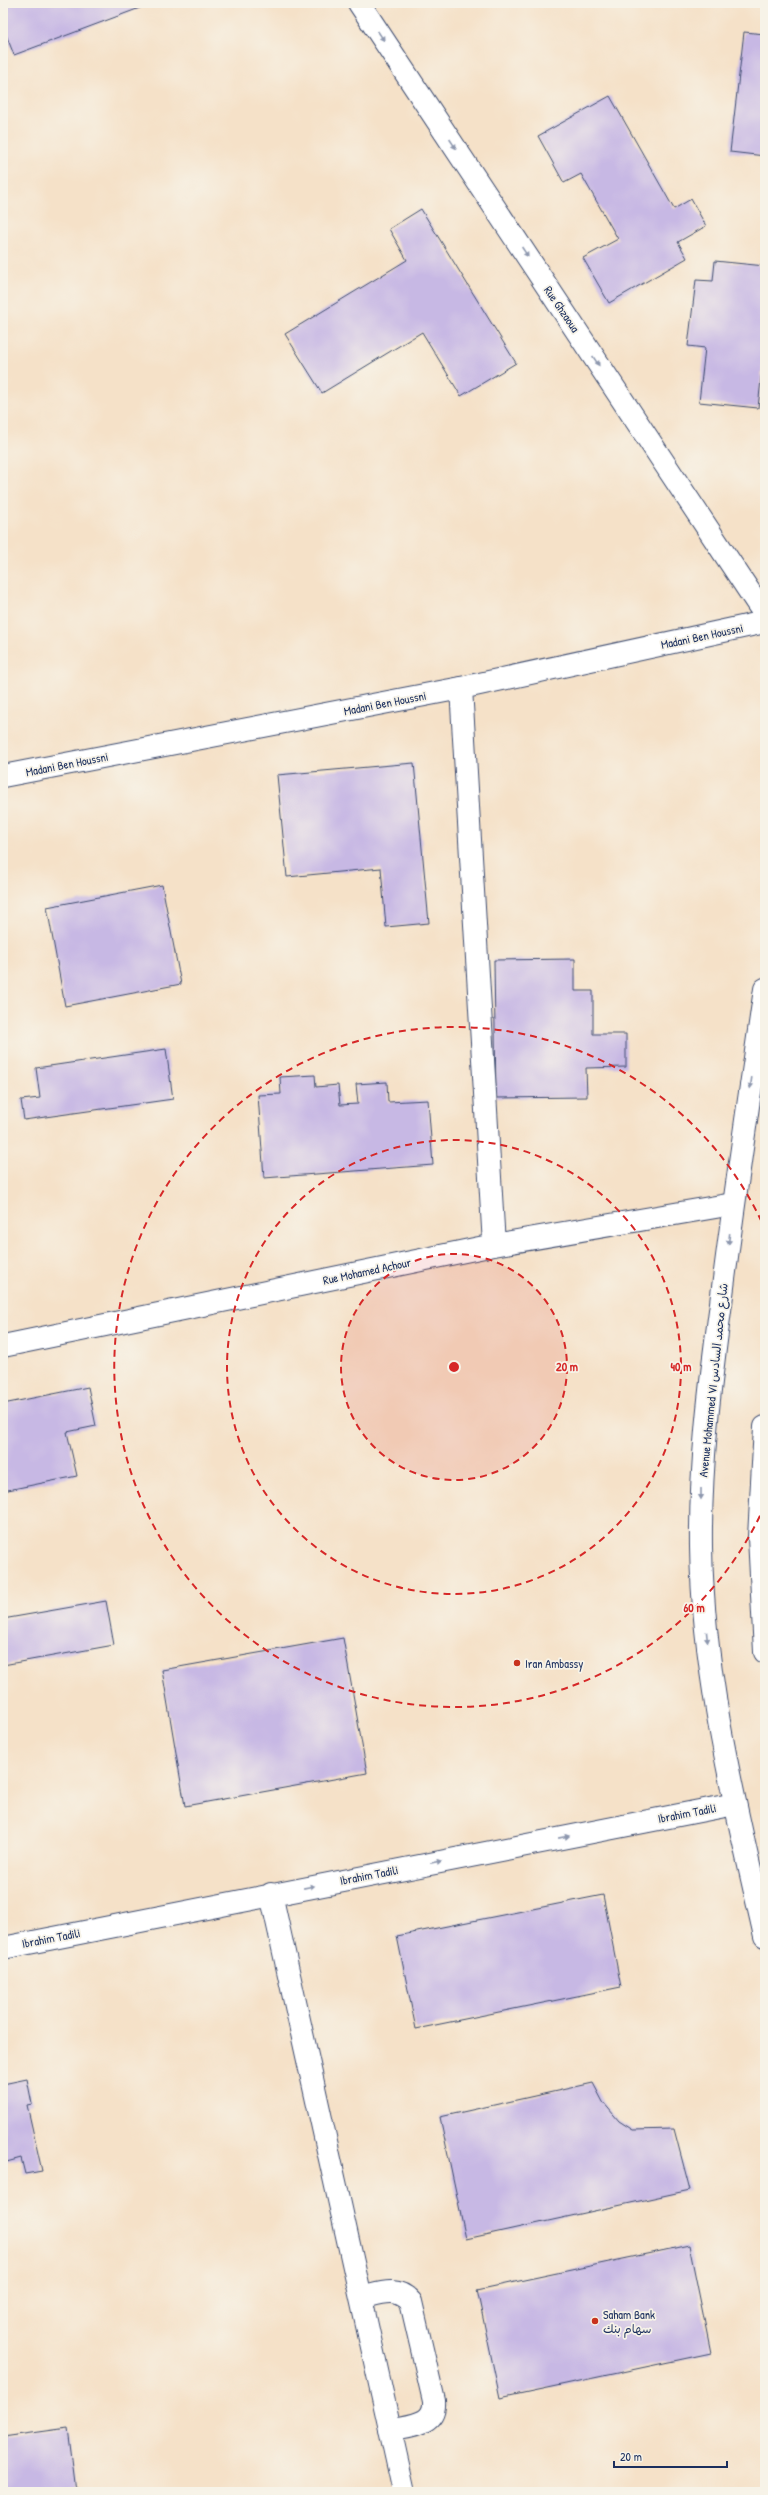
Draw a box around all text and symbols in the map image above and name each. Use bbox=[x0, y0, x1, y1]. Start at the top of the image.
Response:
one-way arrow bbox=[377, 30, 385, 41]
one-way arrow bbox=[449, 139, 457, 149]
one-way arrow bbox=[521, 247, 529, 257]
street label: Rue Ghzaoua bbox=[540, 282, 584, 336]
one-way arrow bbox=[593, 355, 600, 366]
street label: Madani Ben Houssni bbox=[659, 619, 745, 653]
street label: Madani Ben Houssni bbox=[342, 687, 428, 719]
street label: Madani Ben Houssni bbox=[24, 748, 110, 780]
one-way arrow bbox=[748, 1077, 754, 1089]
one-way arrow bbox=[726, 1233, 732, 1245]
street label: Rue Mohamed Achour bbox=[321, 1253, 413, 1289]
street label: Avenue Mohammed VI شارع محمد السادس bbox=[694, 1282, 733, 1478]
text: 20 m bbox=[556, 1358, 578, 1375]
text: 40 m bbox=[671, 1358, 691, 1375]
centre of rings bbox=[447, 1360, 461, 1374]
one-way arrow bbox=[698, 1488, 704, 1501]
text: 60 m bbox=[683, 1599, 705, 1616]
one-way arrow bbox=[703, 1631, 710, 1643]
place label: Iran Ambassy bbox=[525, 1655, 583, 1672]
marker: Iran Ambassy bbox=[512, 1658, 522, 1668]
street label: Ibrahim Tadili bbox=[656, 1799, 718, 1827]
one-way arrow bbox=[558, 1834, 570, 1840]
one-way arrow bbox=[430, 1858, 443, 1864]
street label: Ibrahim Tadili bbox=[338, 1861, 400, 1889]
one-way arrow bbox=[303, 1883, 315, 1889]
street label: Ibrahim Tadili bbox=[20, 1924, 82, 1952]
place label: Saham Bank سهام بنك bbox=[603, 2306, 655, 2338]
marker: Saham Bank سهام بنك bbox=[590, 2316, 600, 2326]
scale bar bbox=[614, 2443, 727, 2469]
text: 20 m bbox=[620, 2448, 642, 2465]

